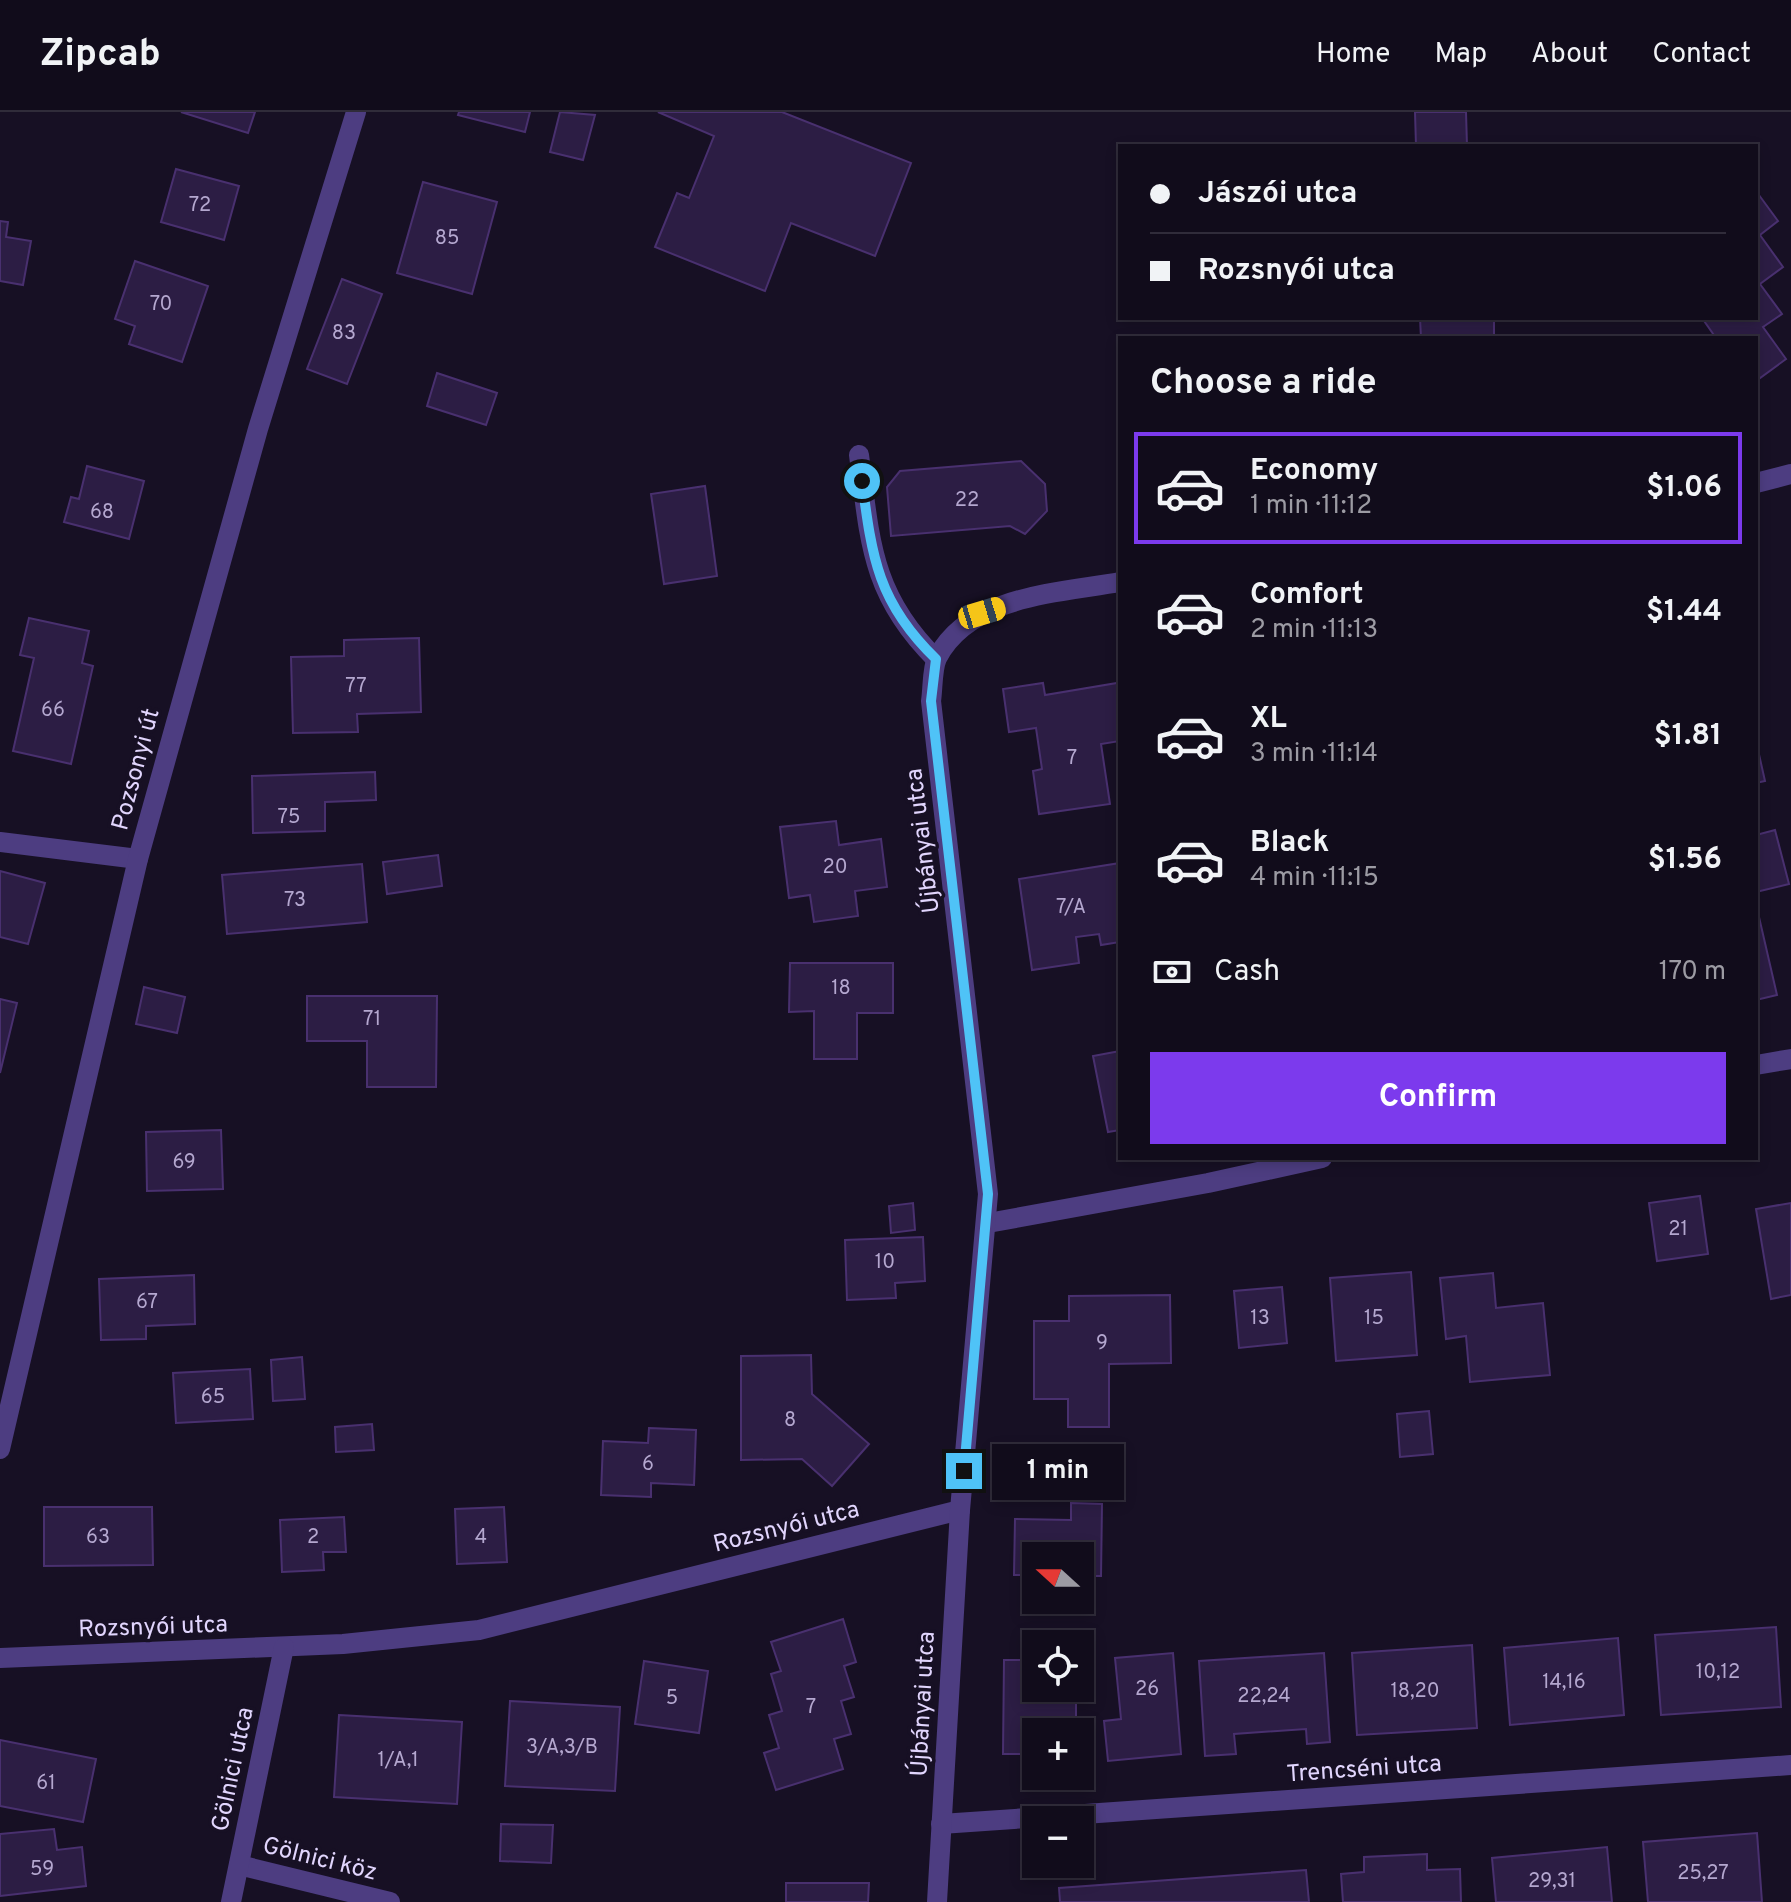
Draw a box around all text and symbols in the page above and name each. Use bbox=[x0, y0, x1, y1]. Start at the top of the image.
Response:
text: Zipcab bbox=[40, 31, 161, 80]
text: Home bbox=[1316, 37, 1390, 73]
text: Map bbox=[1434, 37, 1487, 73]
text: About bbox=[1531, 37, 1608, 73]
text: Contact bbox=[1652, 37, 1751, 73]
text: Jászói utca bbox=[1198, 176, 1357, 213]
house number: 72 bbox=[189, 193, 211, 219]
house number: 85 bbox=[435, 226, 459, 252]
text: Rozsnyói utca bbox=[1198, 253, 1395, 290]
house number: 70 bbox=[150, 292, 172, 318]
house number: 83 bbox=[332, 321, 356, 347]
text: Choose a ride bbox=[1150, 361, 1376, 407]
icon: car bbox=[1154, 452, 1226, 524]
text: Economy bbox=[1250, 453, 1378, 490]
route start bbox=[844, 463, 880, 499]
text: $1.06 bbox=[1646, 470, 1722, 507]
house number: 22 bbox=[955, 488, 979, 514]
text: 1 min · 11:12 bbox=[1250, 490, 1372, 523]
house number: 68 bbox=[90, 500, 114, 526]
icon: car bbox=[1154, 576, 1226, 648]
text: Comfort bbox=[1250, 577, 1363, 614]
text: $1.44 bbox=[1646, 594, 1722, 631]
car bbox=[956, 595, 1008, 631]
text: 2 min · 11:13 bbox=[1250, 614, 1378, 647]
house number: 77 bbox=[345, 674, 367, 700]
house number: 66 bbox=[41, 698, 65, 724]
icon: car bbox=[1154, 700, 1226, 772]
text: XL bbox=[1250, 701, 1287, 738]
street label: Pozsonyi út bbox=[106, 705, 168, 834]
text: $1.81 bbox=[1654, 718, 1722, 755]
text: 3 min · 11:14 bbox=[1250, 738, 1378, 771]
house number: 7 bbox=[1067, 746, 1077, 772]
street label: Újbányai utca bbox=[898, 767, 948, 915]
house number: 75 bbox=[278, 805, 300, 831]
icon: car bbox=[1154, 824, 1226, 896]
text: Black bbox=[1250, 825, 1329, 862]
text: $1.56 bbox=[1648, 842, 1722, 879]
house number: 20 bbox=[822, 855, 848, 881]
text: 4 min · 11:15 bbox=[1250, 862, 1379, 895]
house number: 73 bbox=[284, 888, 306, 914]
house number: 7/A bbox=[1056, 895, 1086, 921]
icon: cash bbox=[1150, 950, 1194, 994]
text: Cash bbox=[1214, 954, 1280, 991]
text: 170 m bbox=[1659, 956, 1726, 989]
house number: 18 bbox=[831, 976, 851, 1002]
house number: 71 bbox=[363, 1007, 381, 1033]
button: Confirm bbox=[1150, 1052, 1726, 1144]
house number: 69 bbox=[172, 1150, 196, 1176]
house number: 21 bbox=[1668, 1217, 1688, 1243]
house number: 10 bbox=[875, 1250, 895, 1276]
house number: 67 bbox=[136, 1290, 158, 1316]
house number: 13 bbox=[1250, 1306, 1270, 1332]
house number: 15 bbox=[1364, 1306, 1384, 1332]
house number: 9 bbox=[1096, 1331, 1108, 1357]
house number: 65 bbox=[201, 1385, 225, 1411]
house number: 8 bbox=[784, 1408, 796, 1434]
callout: 1 min bbox=[992, 1443, 1124, 1499]
house number: 6 bbox=[642, 1452, 654, 1478]
route end bbox=[946, 1453, 982, 1489]
text: 1 min bbox=[1027, 1455, 1089, 1488]
street label: Rozsnyói utca bbox=[710, 1495, 863, 1561]
house number: 63 bbox=[86, 1525, 110, 1551]
house number: 2 bbox=[307, 1525, 319, 1551]
house number: 4 bbox=[475, 1525, 487, 1551]
north arrow bbox=[1022, 1542, 1094, 1614]
map controls bbox=[1022, 1542, 1094, 1878]
street label: Rozsnyói utca bbox=[78, 1610, 228, 1646]
button: locate bbox=[1022, 1630, 1094, 1702]
street label: Újbányai utca bbox=[903, 1631, 943, 1778]
house number: 10,12 bbox=[1696, 1660, 1740, 1686]
house number: 14,16 bbox=[1542, 1670, 1586, 1696]
house number: 26 bbox=[1135, 1677, 1159, 1703]
house number: 18,20 bbox=[1390, 1679, 1440, 1705]
house number: 22,24 bbox=[1237, 1684, 1291, 1710]
house number: 5 bbox=[666, 1686, 678, 1712]
house number: 7 bbox=[806, 1695, 816, 1721]
street label: Gölnici utca bbox=[206, 1705, 262, 1834]
button: + bbox=[1022, 1718, 1094, 1790]
house number: 3/A,3/B bbox=[526, 1735, 598, 1761]
house number: 1/A,1 bbox=[377, 1748, 419, 1774]
street label: Trencséni utca bbox=[1286, 1750, 1443, 1790]
house number: 61 bbox=[36, 1771, 56, 1797]
button: − bbox=[1022, 1806, 1094, 1878]
street label: Gölnici köz bbox=[259, 1831, 380, 1889]
house number: 59 bbox=[30, 1857, 54, 1883]
house number: 25,27 bbox=[1677, 1861, 1729, 1887]
house number: 29,31 bbox=[1528, 1869, 1576, 1895]

